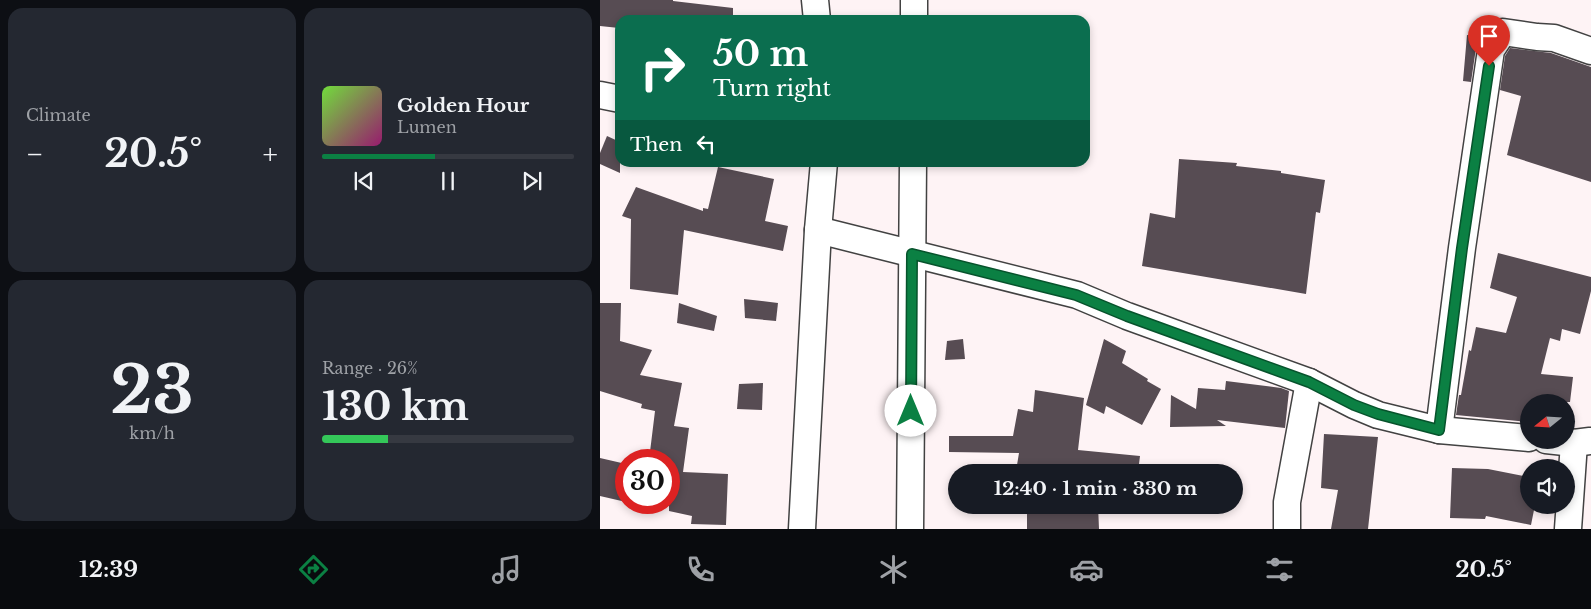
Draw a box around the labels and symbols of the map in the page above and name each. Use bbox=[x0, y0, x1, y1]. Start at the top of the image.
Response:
pin bbox=[1468, 15, 1510, 66]
position arrow bbox=[884, 384, 936, 436]
north arrow bbox=[1520, 394, 1575, 449]
speed limit sign: 30 bbox=[615, 449, 680, 514]

